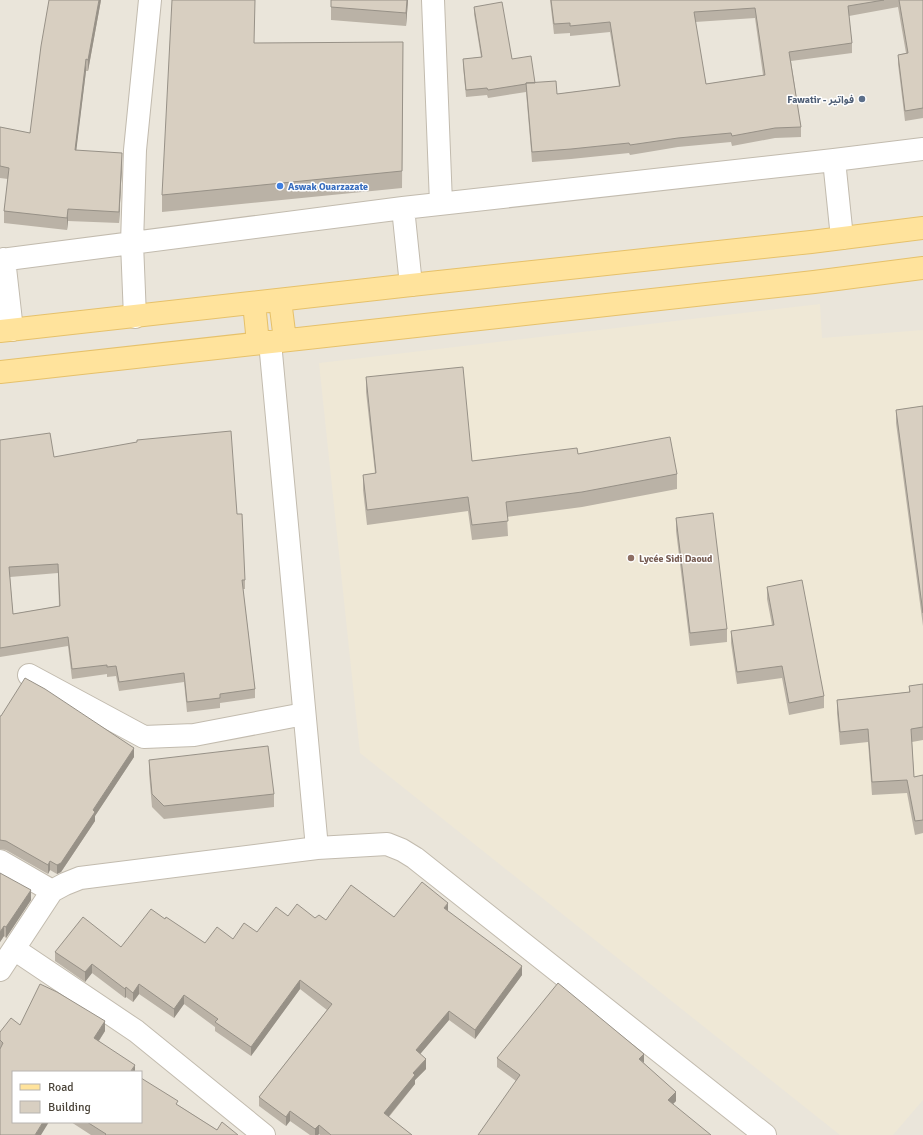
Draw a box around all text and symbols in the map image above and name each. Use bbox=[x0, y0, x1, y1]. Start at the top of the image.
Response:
place label: Fawatir - فواتير bbox=[787, 94, 854, 106]
marker: Fawatir - فواتير bbox=[857, 94, 867, 104]
marker: Aswak Ouarzazate bbox=[275, 181, 285, 191]
place label: Aswak Ouarzazate bbox=[288, 181, 368, 193]
marker: Lycée Sidi Daoud bbox=[626, 553, 636, 563]
place label: Lycée Sidi Daoud bbox=[639, 553, 713, 565]
legend bbox=[12, 1071, 142, 1123]
text: Road bbox=[48, 1080, 74, 1095]
text: Building bbox=[48, 1100, 91, 1115]

